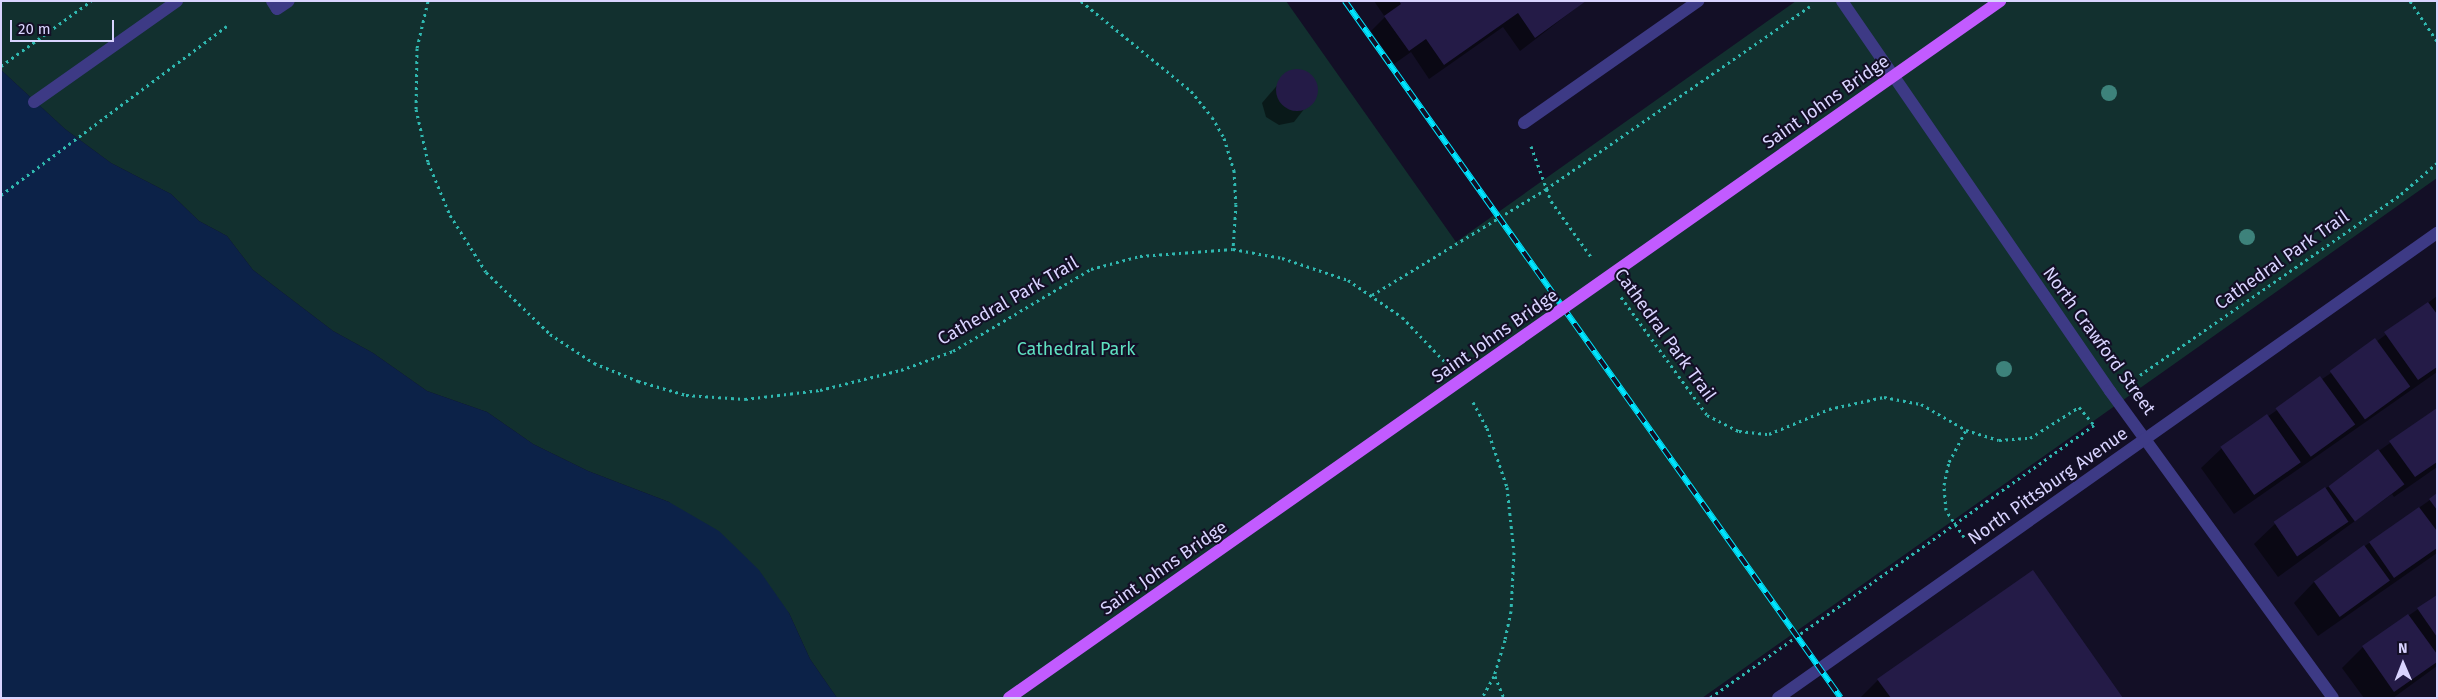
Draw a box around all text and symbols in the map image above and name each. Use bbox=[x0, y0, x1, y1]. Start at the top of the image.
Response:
scale bar bbox=[12, 10, 116, 42]
text: 20 m bbox=[18, 20, 51, 38]
street label: Saint Johns Bridge bbox=[1759, 50, 1893, 154]
street label: Cathedral Park Trail bbox=[2211, 206, 2353, 314]
street label: Cathedral Park Trail bbox=[934, 252, 1082, 350]
street label: North Crawford Street bbox=[2038, 263, 2160, 419]
street label: Cathedral Park Trail bbox=[1610, 264, 1720, 406]
street label: Saint Johns Bridge bbox=[1428, 284, 1562, 388]
park label: Cathedral Park bbox=[1017, 338, 1135, 360]
street label: North Pittsburg Avenue bbox=[1964, 423, 2132, 549]
street label: Saint Johns Bridge bbox=[1097, 516, 1231, 620]
north arrow bbox=[2378, 639, 2428, 689]
text: N bbox=[2398, 640, 2408, 657]

